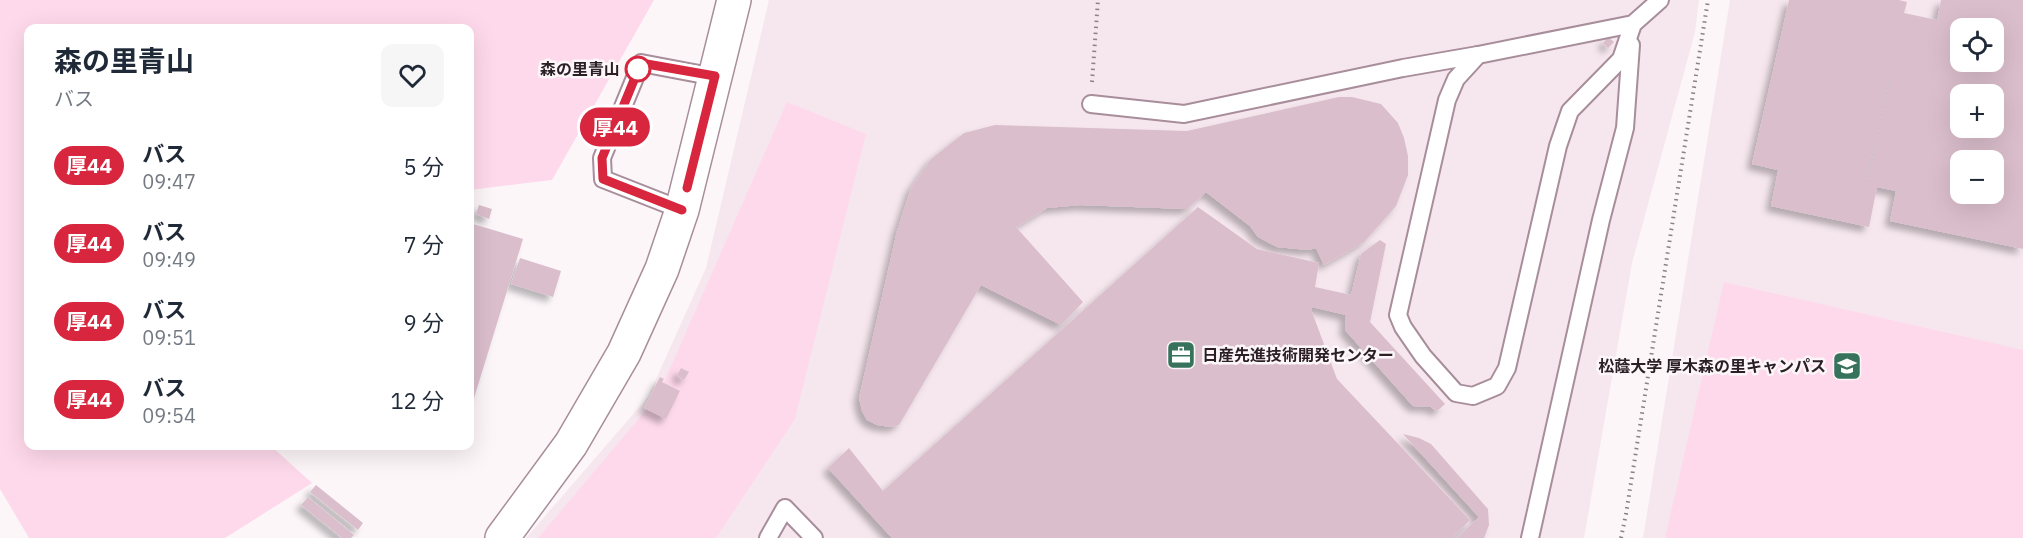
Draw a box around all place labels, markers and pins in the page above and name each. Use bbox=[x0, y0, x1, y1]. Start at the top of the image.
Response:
marker: 森の里青山 bbox=[625, 56, 651, 82]
place label: 森の里青山 bbox=[540, 59, 620, 79]
office icon: 日産先進技術開発センター bbox=[1165, 339, 1197, 371]
place label: 日産先進技術開発センター bbox=[1202, 345, 1394, 365]
school or university icon: 松蔭大学 厚木森の里キャンパス bbox=[1831, 350, 1863, 382]
place label: 松蔭大学 厚木森の里キャンパス bbox=[1598, 356, 1826, 376]

